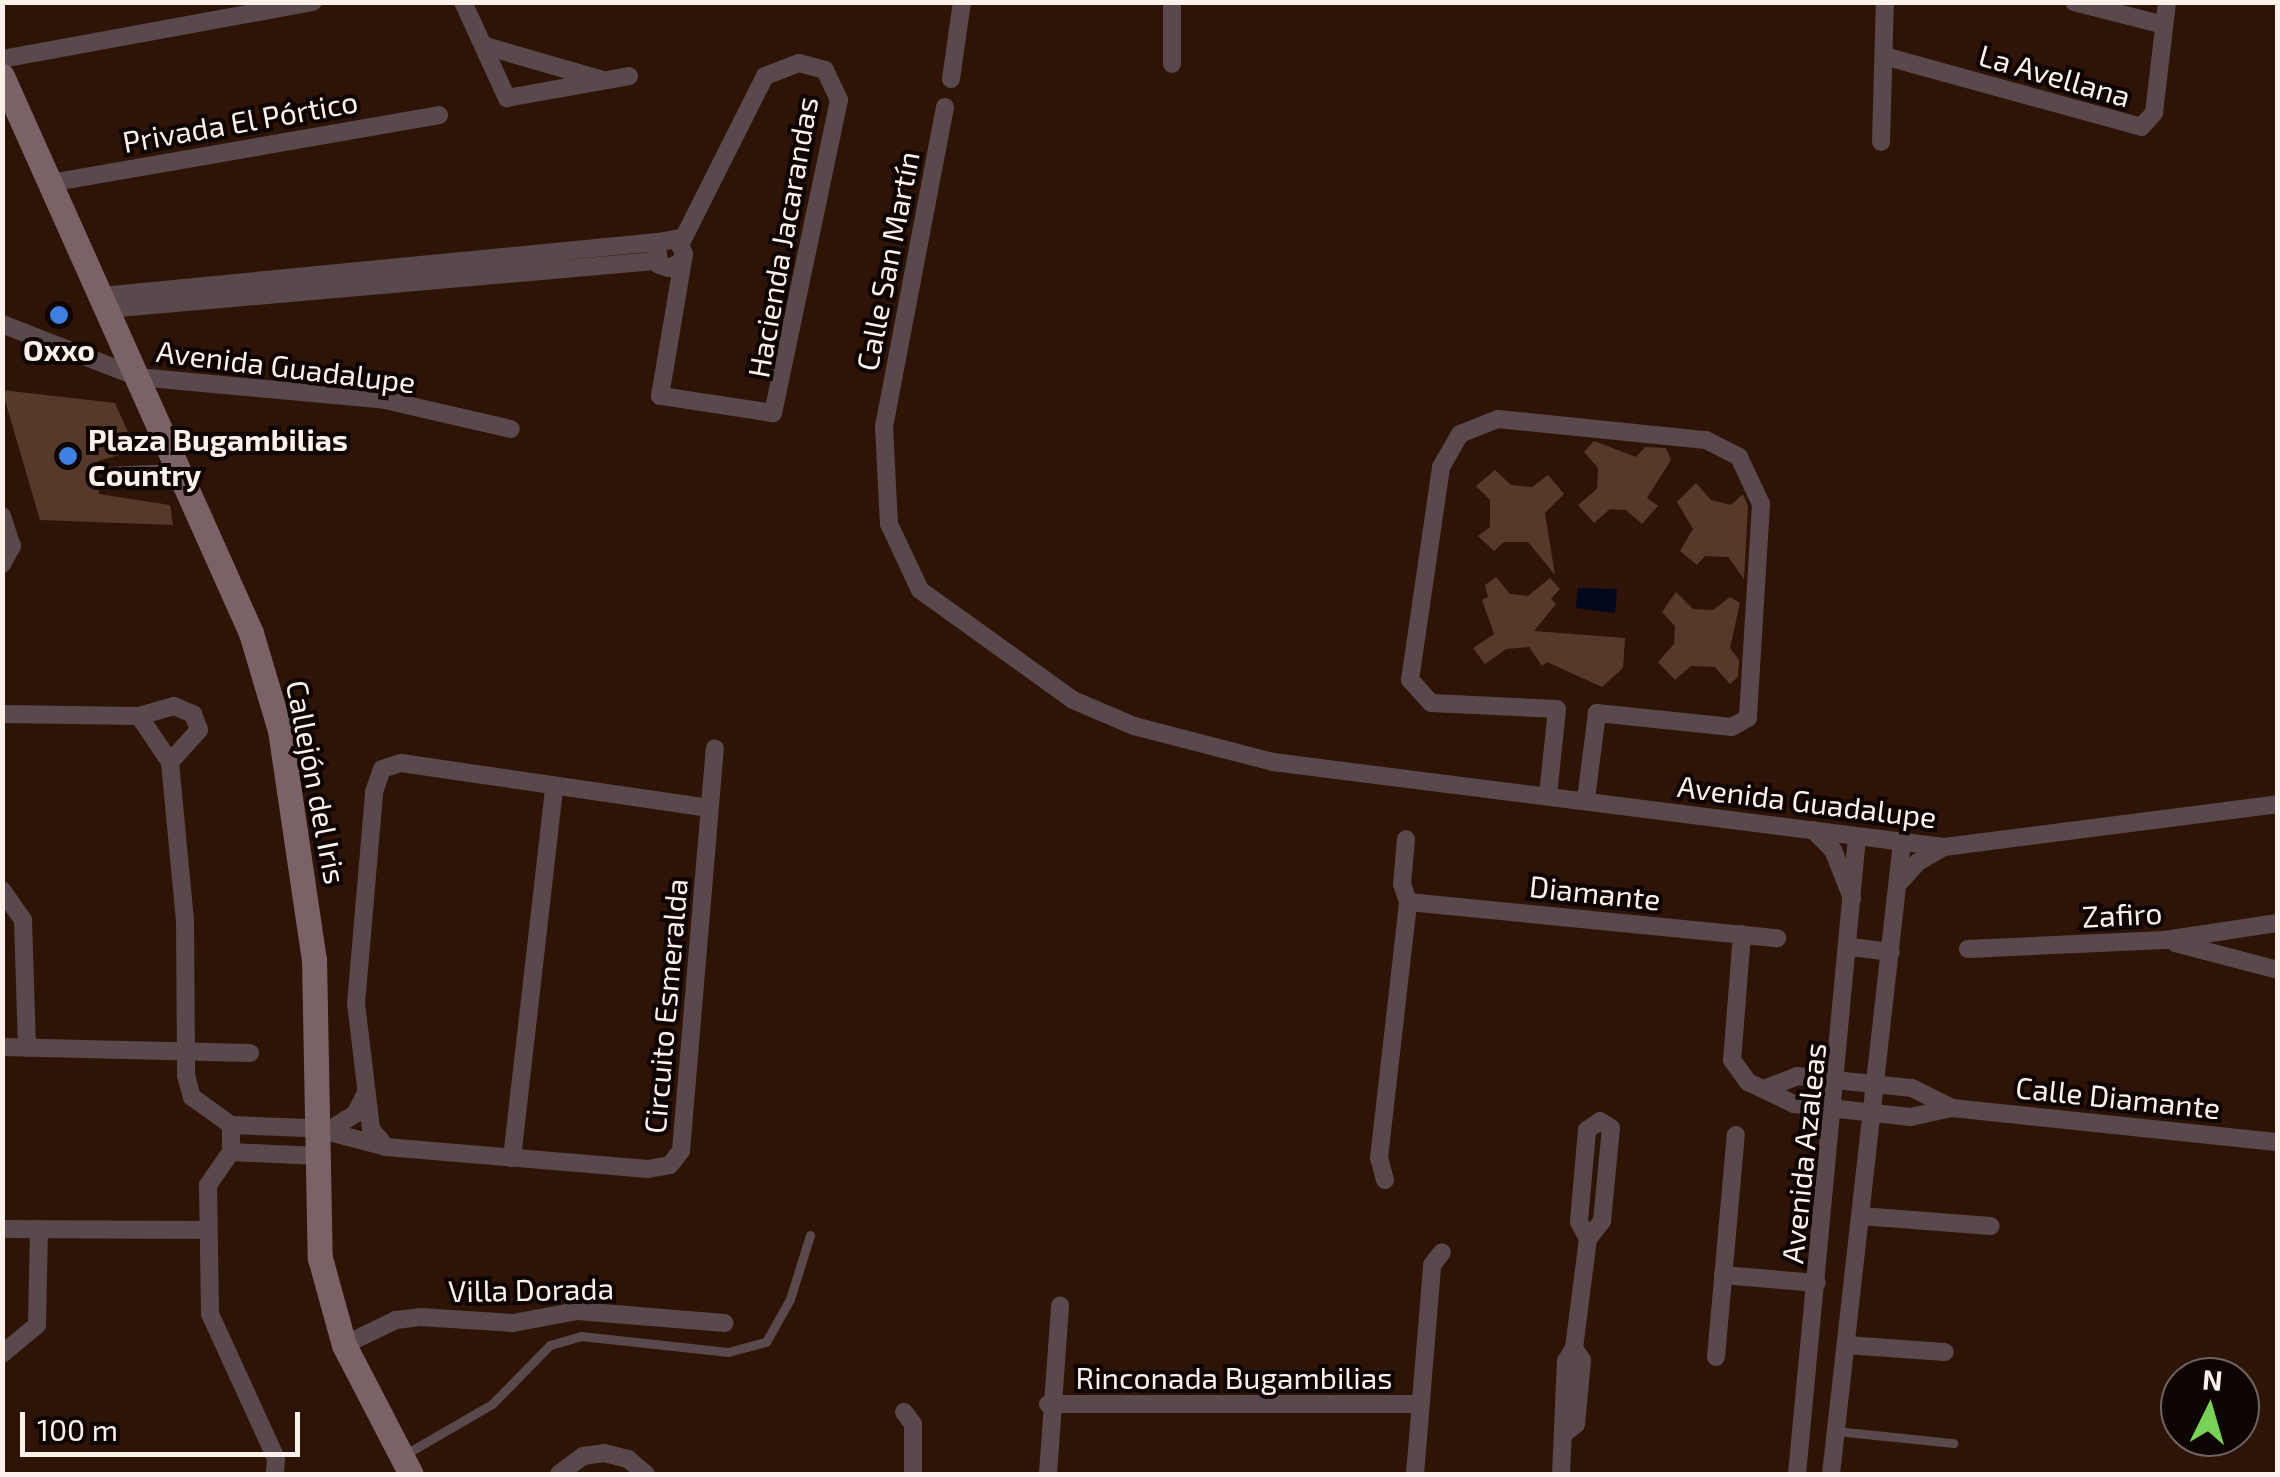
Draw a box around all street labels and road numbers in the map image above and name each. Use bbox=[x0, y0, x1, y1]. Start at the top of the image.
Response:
street label: La Avellana bbox=[1975, 36, 2135, 114]
street label: Privada El Pórtico bbox=[119, 83, 361, 159]
street label: Hacienda Jacarandas bbox=[740, 93, 824, 381]
street label: Calle San Martín bbox=[848, 148, 926, 374]
street label: Avenida Guadalupe bbox=[154, 332, 418, 400]
street label: Callejón del Iris bbox=[280, 677, 354, 887]
street label: Avenida Guadalupe bbox=[1675, 767, 1939, 835]
street label: Diamante bbox=[1528, 867, 1662, 917]
street label: Circuito Esmeralda bbox=[636, 877, 694, 1135]
street label: Zafiro bbox=[2081, 894, 2163, 934]
street label: Avenida Azaleas bbox=[1773, 1041, 1833, 1265]
street label: Calle Diamante bbox=[2014, 1068, 2222, 1126]
street label: Villa Dorada bbox=[448, 1270, 614, 1308]
street label: Rinconada Bugambilias bbox=[1076, 1359, 1392, 1395]

